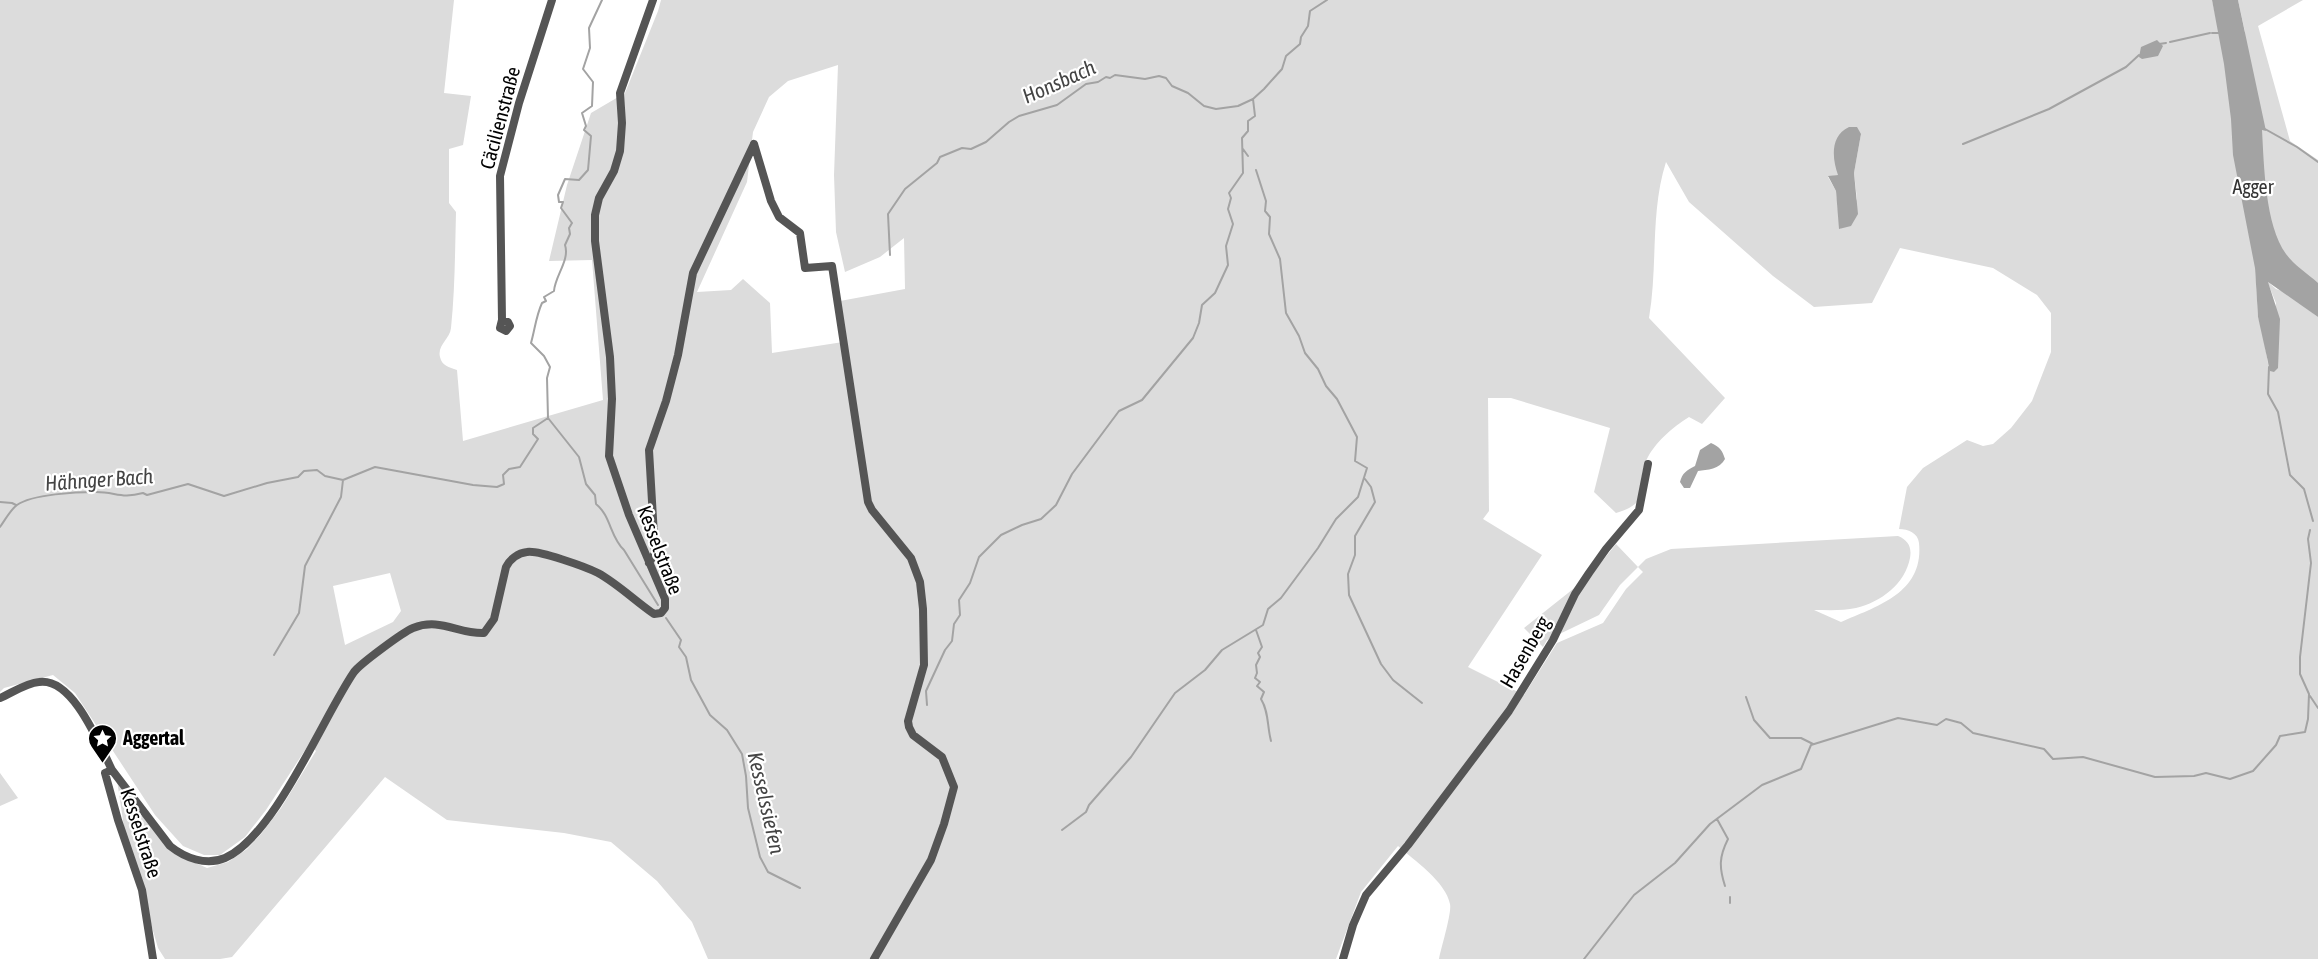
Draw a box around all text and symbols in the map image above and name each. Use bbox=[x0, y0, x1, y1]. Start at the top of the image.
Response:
water label: Honsbach bbox=[1018, 54, 1099, 108]
street label: Cäcilienstraße bbox=[475, 64, 524, 172]
park label: Agger bbox=[2232, 175, 2275, 198]
water label: Hähnger Bach bbox=[44, 463, 154, 495]
street label: Kesselstraße bbox=[633, 502, 688, 597]
street label: Hasenberg bbox=[1495, 611, 1555, 692]
place icon: Aggertal bbox=[86, 722, 118, 764]
place label: Aggertal bbox=[122, 726, 185, 749]
water label: Kesselssiefen bbox=[744, 749, 790, 856]
street label: Kesselstraße bbox=[116, 785, 167, 881]

